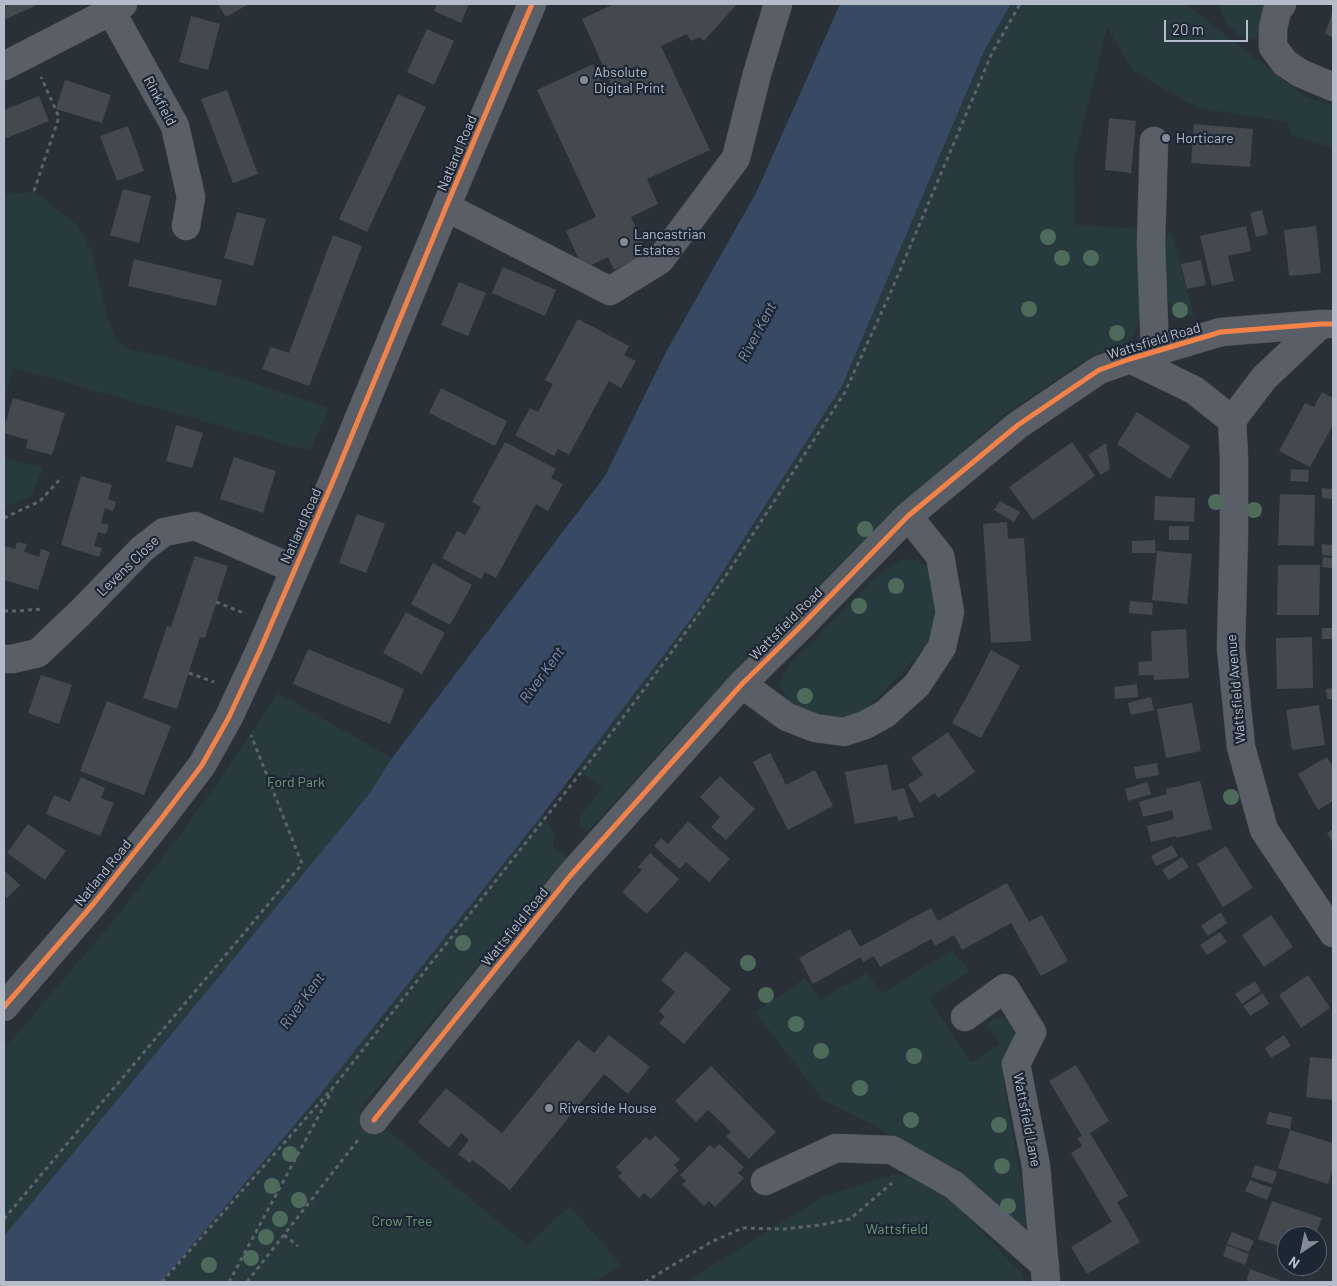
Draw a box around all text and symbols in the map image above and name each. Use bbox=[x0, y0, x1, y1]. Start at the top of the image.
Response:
scale bar bbox=[1167, 10, 1251, 42]
text: 20 m bbox=[1172, 20, 1204, 38]
place label: Absolute Digital Print bbox=[594, 64, 665, 96]
street label: Rinkfield bbox=[140, 73, 180, 129]
marker: Absolute Digital Print bbox=[578, 74, 590, 86]
street label: Natland Road bbox=[433, 112, 481, 194]
place label: Horticare bbox=[1176, 130, 1234, 146]
marker: Horticare bbox=[1160, 132, 1172, 144]
place label: Lancastrian Estates bbox=[634, 226, 706, 258]
marker: Lancastrian Estates bbox=[618, 236, 630, 248]
water label: River Kent bbox=[734, 299, 780, 365]
street label: Wattsfield Road bbox=[1106, 319, 1202, 363]
street label: Natland Road bbox=[277, 486, 325, 566]
street label: Levens Close bbox=[93, 532, 163, 600]
street label: Wattsfield Road bbox=[746, 584, 826, 664]
street label: Wattsfield Avenue bbox=[1223, 634, 1249, 744]
water label: River Kent bbox=[516, 643, 568, 707]
park label: Ford Park bbox=[267, 774, 325, 790]
street label: Natland Road bbox=[71, 836, 135, 910]
street label: Wattsfield Road bbox=[478, 884, 552, 970]
water label: River Kent bbox=[276, 969, 328, 1033]
street label: Wattsfield Lane bbox=[1010, 1072, 1044, 1168]
place label: Riverside House bbox=[559, 1100, 657, 1116]
marker: Riverside House bbox=[543, 1102, 555, 1114]
park label: Crow Tree bbox=[372, 1213, 432, 1229]
park label: Wattsfield bbox=[866, 1221, 928, 1237]
north arrow bbox=[1277, 1226, 1327, 1276]
text: N bbox=[1285, 1253, 1303, 1273]

